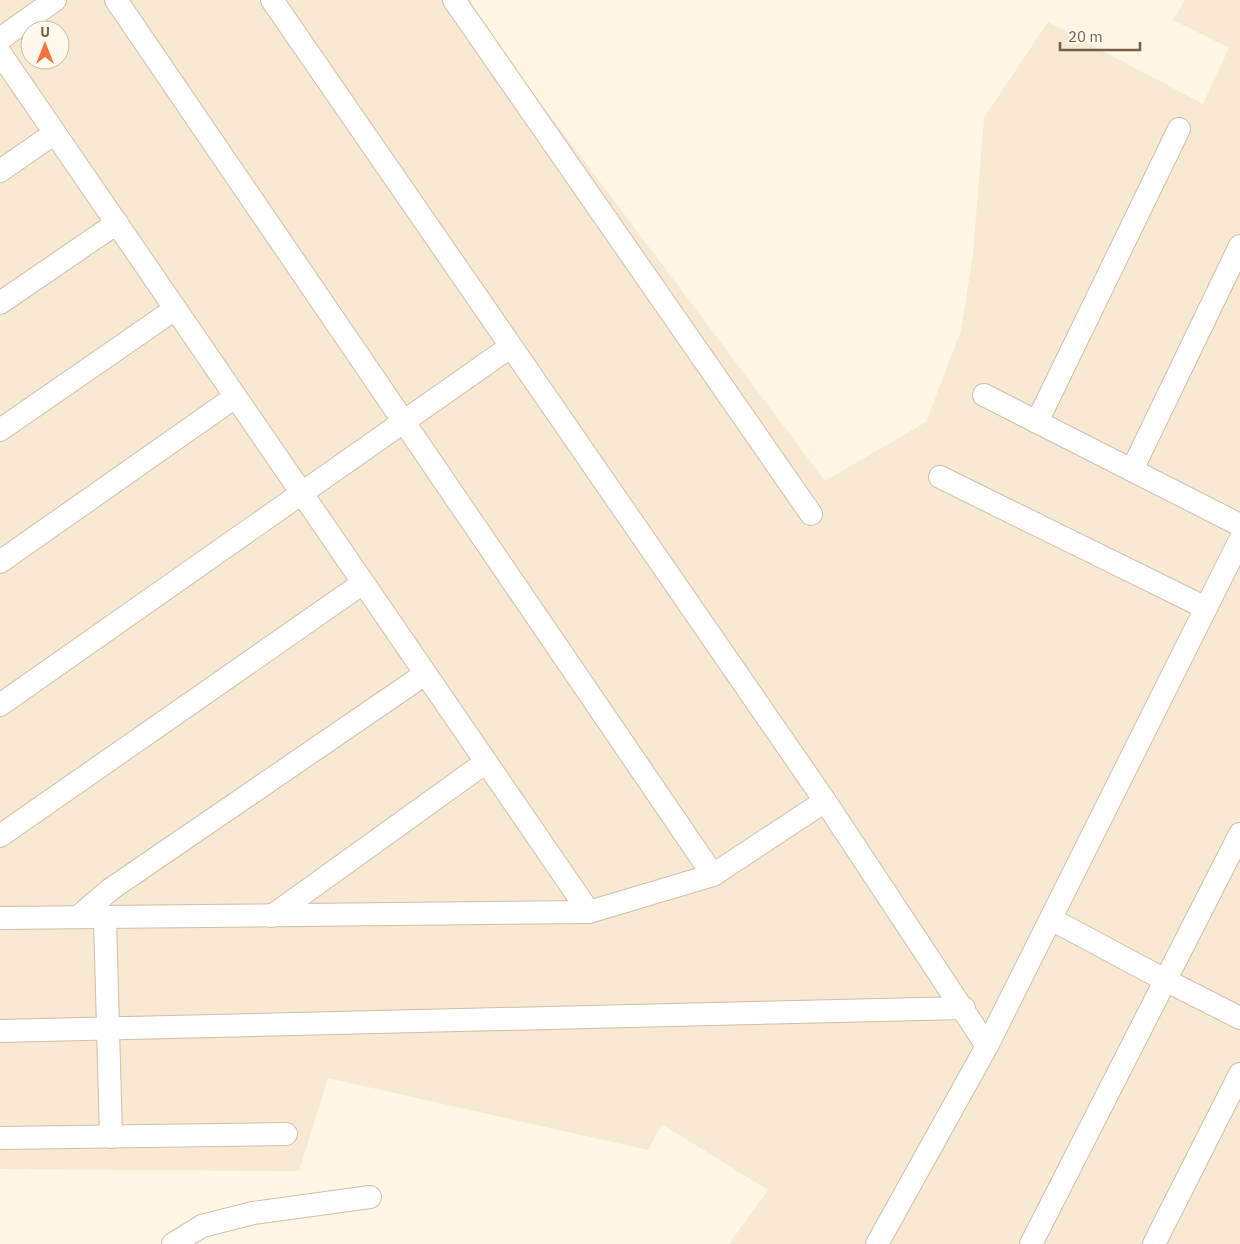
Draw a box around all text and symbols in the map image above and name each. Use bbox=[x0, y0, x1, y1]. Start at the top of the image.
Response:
north arrow bbox=[20, 20, 70, 70]
scale bar bbox=[1060, 20, 1140, 52]
text: U bbox=[40, 23, 50, 41]
text: 20 m bbox=[1068, 27, 1103, 46]

